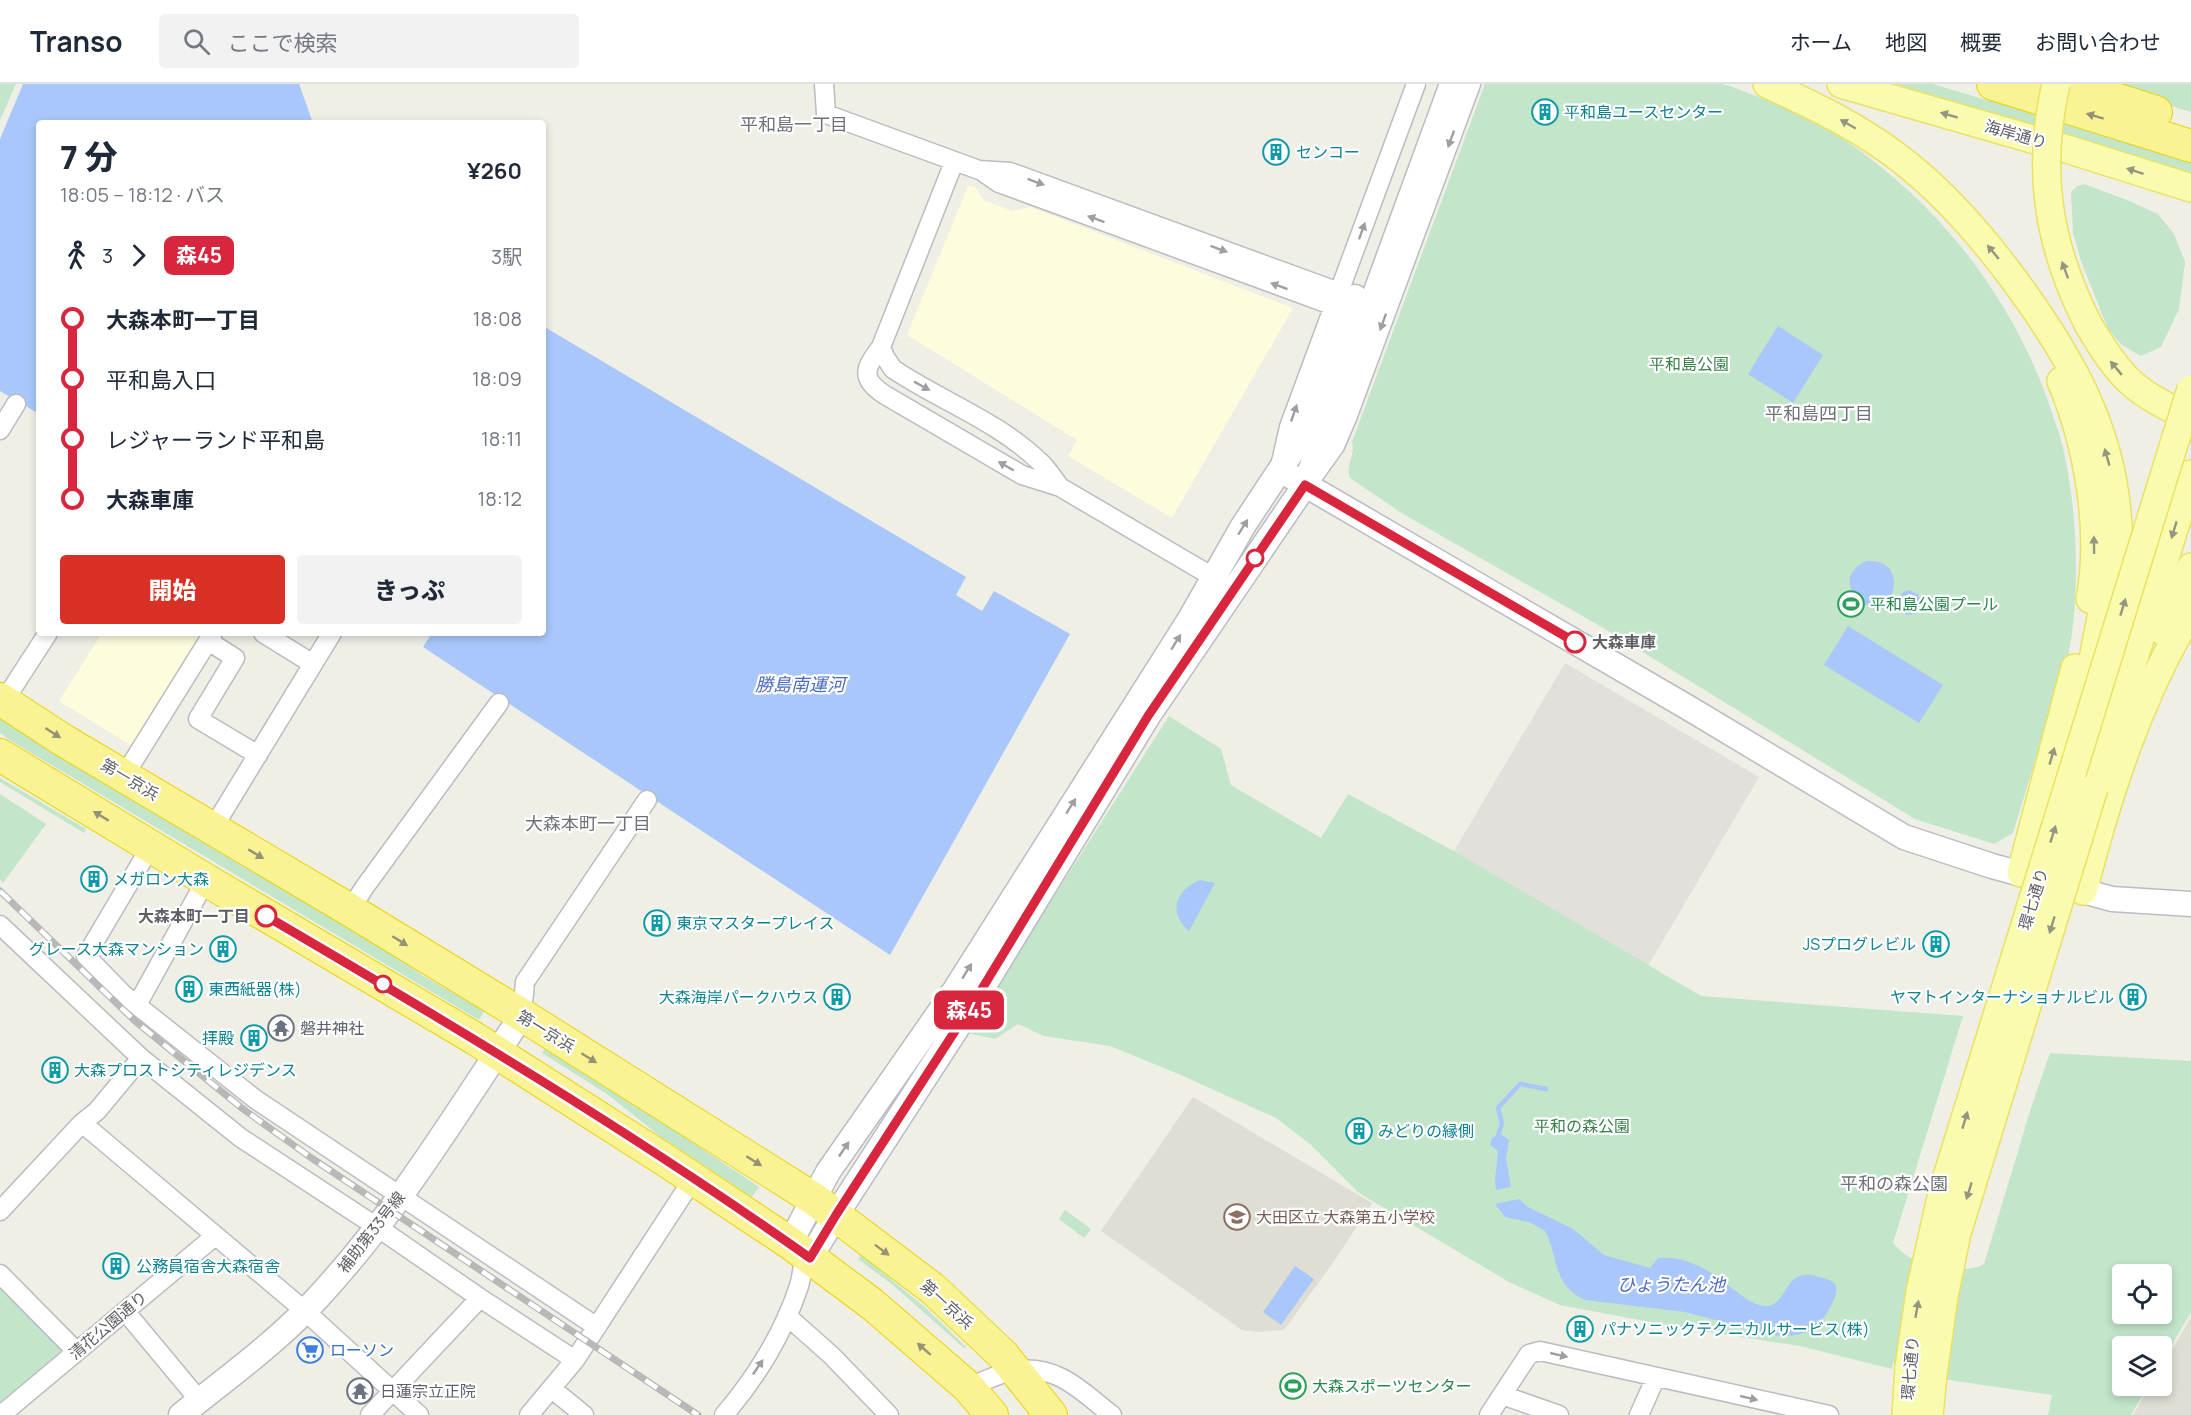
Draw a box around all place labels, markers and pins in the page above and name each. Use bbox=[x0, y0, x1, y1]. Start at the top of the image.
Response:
building icon: 平和島ユースセンター bbox=[1530, 97, 1560, 127]
place label: 平和島ユースセンター bbox=[1564, 101, 1723, 123]
building icon: センコー bbox=[1261, 137, 1291, 167]
place label: センコー bbox=[1296, 141, 1360, 163]
unlabelled marker bbox=[1246, 549, 1264, 567]
sports icon: 平和島公園プール bbox=[1836, 589, 1866, 619]
place label: 平和島公園プール bbox=[1870, 593, 1998, 615]
marker: 大森車庫 bbox=[1564, 631, 1586, 653]
place label: 大森車庫 bbox=[1592, 631, 1656, 653]
building icon: メガロン大森 bbox=[79, 864, 109, 894]
place label: メガロン大森 bbox=[113, 868, 209, 890]
place label: 大森本町一丁目 bbox=[138, 905, 250, 927]
marker: 大森本町一丁目 bbox=[255, 905, 277, 927]
building icon: 東京マスタープレイス bbox=[642, 908, 672, 938]
place label: 東京マスタープレイス bbox=[676, 912, 835, 934]
building icon: JSプログレビル bbox=[1921, 929, 1951, 959]
place label: JSプログレビル bbox=[1803, 933, 1916, 955]
building icon: グレース大森マンション bbox=[208, 934, 238, 964]
place label: グレース大森マンション bbox=[29, 938, 204, 960]
building icon: 東西紙器(株) bbox=[174, 974, 204, 1004]
unlabelled marker bbox=[374, 975, 392, 993]
place label: 東西紙器(株) bbox=[208, 978, 302, 1000]
building icon: 大森海岸パークハウス bbox=[822, 982, 852, 1012]
building icon: ヤマトインターナショナルビル bbox=[2118, 982, 2148, 1012]
place label: 大森海岸パークハウス bbox=[659, 986, 818, 1008]
place label: ヤマトインターナショナルビル bbox=[1890, 986, 2114, 1008]
temple icon: 磐井神社 bbox=[266, 1013, 296, 1043]
place label: 磐井神社 bbox=[300, 1017, 364, 1039]
building icon: 拝殿 bbox=[239, 1023, 269, 1053]
place label: 拝殿 bbox=[202, 1027, 234, 1049]
building icon: 大森プロストシティレジデンス bbox=[40, 1055, 70, 1085]
place label: 大森プロストシティレジデンス bbox=[74, 1059, 297, 1081]
building icon: みどりの縁側 bbox=[1344, 1116, 1374, 1146]
place label: みどりの縁側 bbox=[1378, 1120, 1474, 1142]
school or university icon: 大田区立 大森第五小学校 bbox=[1222, 1202, 1252, 1232]
place label: 大田区立 大森第五小学校 bbox=[1256, 1206, 1435, 1228]
building icon: 公務員宿舎大森宿舎 bbox=[101, 1251, 131, 1281]
place label: 公務員宿舎大森宿舎 bbox=[136, 1255, 280, 1277]
building icon: パナソニックテクニカルサービス(株) bbox=[1565, 1314, 1595, 1344]
place label: パナソニックテクニカルサービス(株) bbox=[1600, 1318, 1870, 1340]
supermarket icon: ローソン bbox=[295, 1335, 325, 1365]
place label: ローソン bbox=[330, 1339, 394, 1361]
sports icon: 大森スポーツセンター bbox=[1278, 1371, 1308, 1401]
place label: 大森スポーツセンター bbox=[1312, 1375, 1472, 1397]
temple icon: 日蓮宗立正院 bbox=[345, 1376, 375, 1406]
place label: 日蓮宗立正院 bbox=[380, 1380, 476, 1402]

